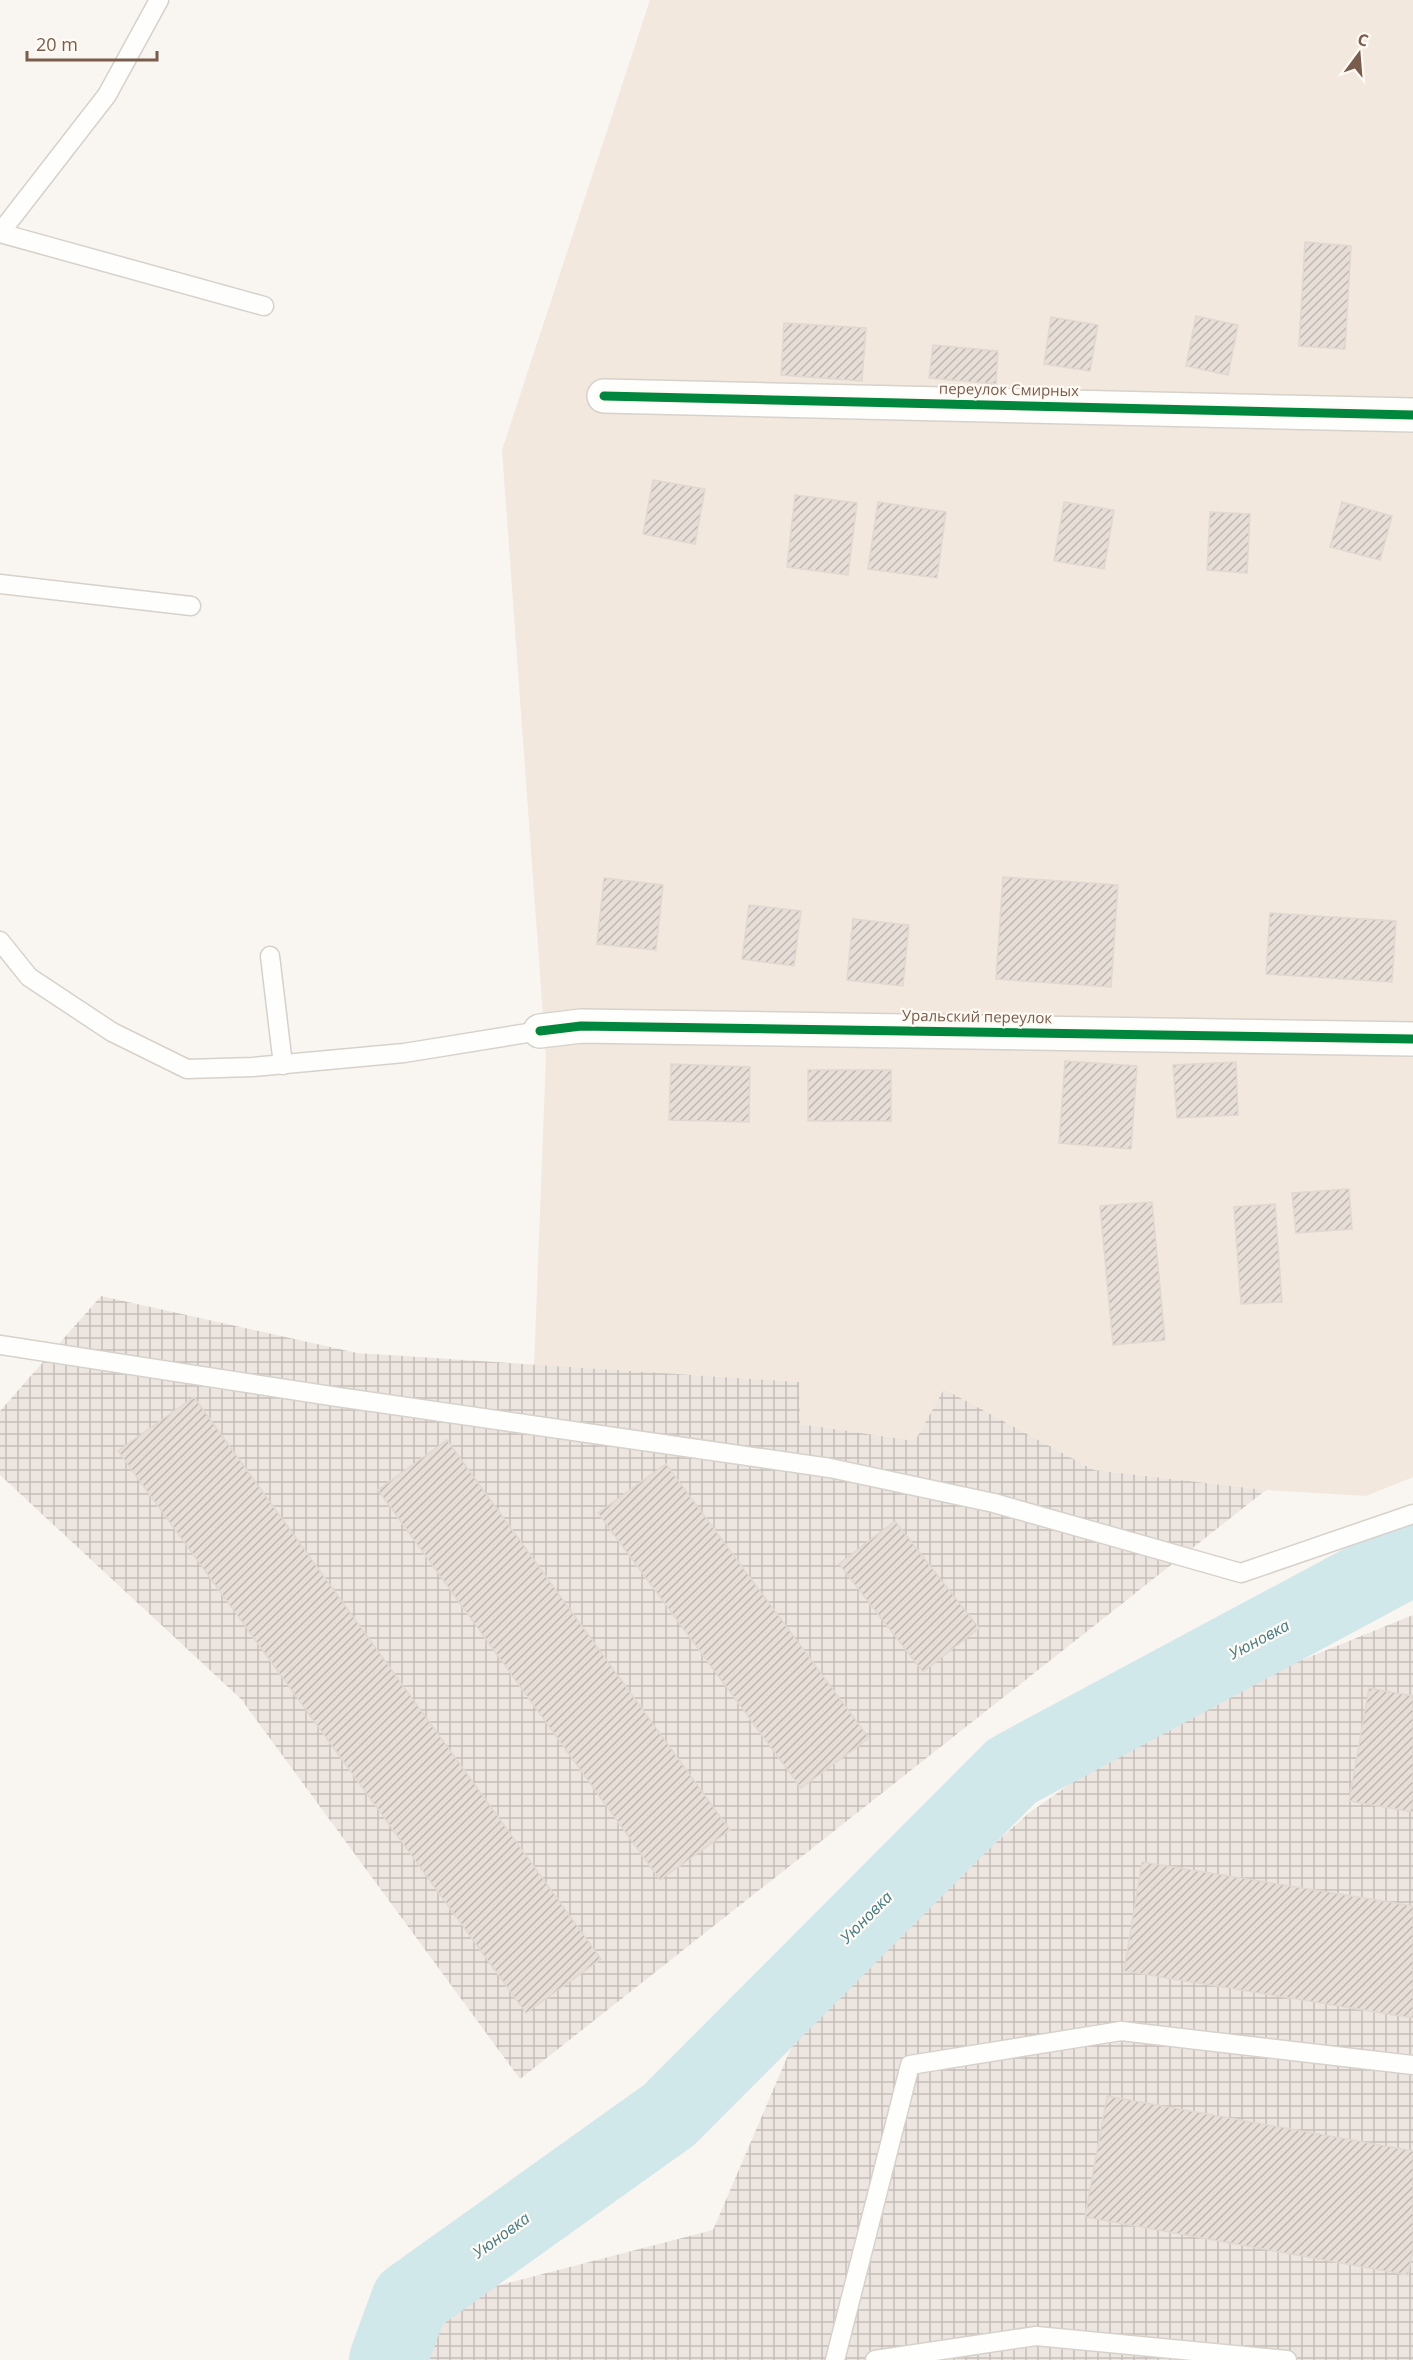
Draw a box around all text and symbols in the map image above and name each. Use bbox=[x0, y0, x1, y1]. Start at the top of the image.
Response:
scale bar bbox=[27, 24, 158, 62]
north arrow bbox=[1329, 24, 1389, 84]
text: С bbox=[1355, 28, 1371, 52]
text: 20 m bbox=[36, 32, 78, 56]
street label: переулок Смирных bbox=[939, 378, 1079, 400]
street label: Уральский переулок bbox=[902, 1005, 1053, 1027]
water label: Уюновка bbox=[1224, 1614, 1293, 1665]
water label: Уюновка bbox=[834, 1886, 897, 1949]
water label: Уюновка bbox=[467, 2207, 534, 2264]

